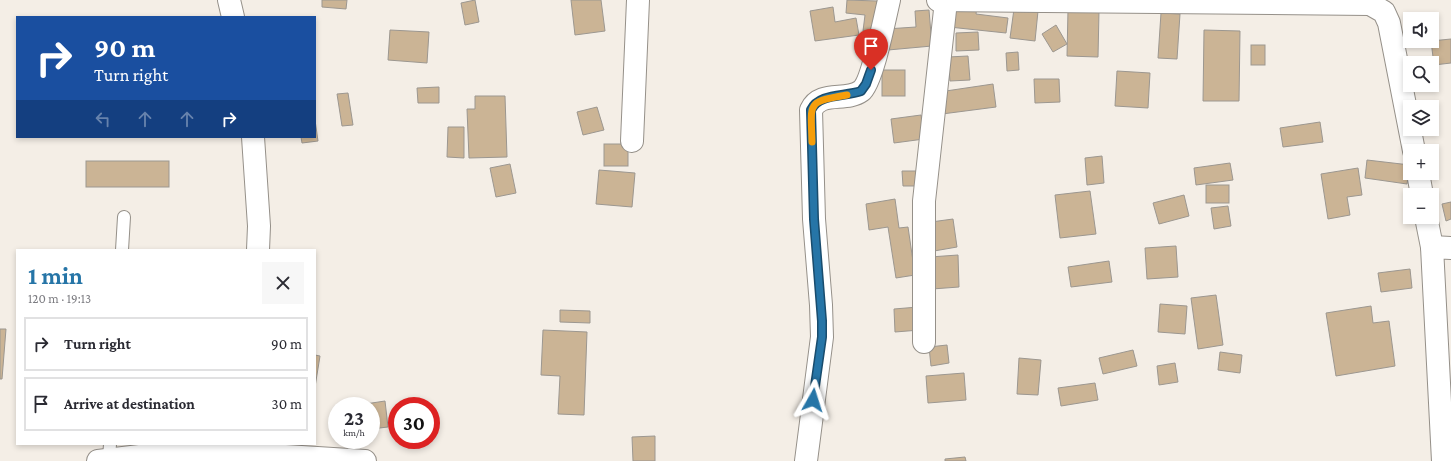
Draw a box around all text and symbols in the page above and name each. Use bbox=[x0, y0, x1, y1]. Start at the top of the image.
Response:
map controls bbox=[1403, 12, 1439, 224]
button: sound bbox=[1403, 12, 1439, 48]
pin bbox=[854, 29, 888, 70]
icon: right bbox=[28, 32, 80, 84]
text: 90 m bbox=[94, 32, 155, 63]
icon: arrive bbox=[860, 35, 882, 57]
button: search bbox=[1403, 56, 1439, 92]
text: Turn right bbox=[94, 65, 168, 85]
button: layers bbox=[1403, 100, 1439, 136]
icon: left bbox=[92, 108, 114, 130]
icon: ahead bbox=[134, 108, 156, 130]
icon: ahead bbox=[176, 108, 198, 130]
icon: right bbox=[218, 108, 240, 130]
button: + bbox=[1403, 144, 1439, 180]
button: − bbox=[1403, 188, 1439, 224]
text: 1 min bbox=[28, 262, 83, 289]
button: close bbox=[262, 262, 304, 304]
text: 120 m · 19:13 bbox=[28, 291, 91, 306]
icon: right bbox=[30, 333, 52, 355]
text: Turn right bbox=[64, 336, 131, 352]
text: 90 m bbox=[271, 336, 302, 352]
position arrow bbox=[792, 379, 834, 421]
icon: arrive bbox=[30, 393, 52, 415]
text: Arrive at destination bbox=[64, 396, 195, 412]
text: 30 m bbox=[272, 396, 302, 412]
speed limit sign: 30 bbox=[388, 397, 440, 449]
text: 23 bbox=[344, 407, 364, 429]
text: km/h bbox=[343, 427, 365, 438]

